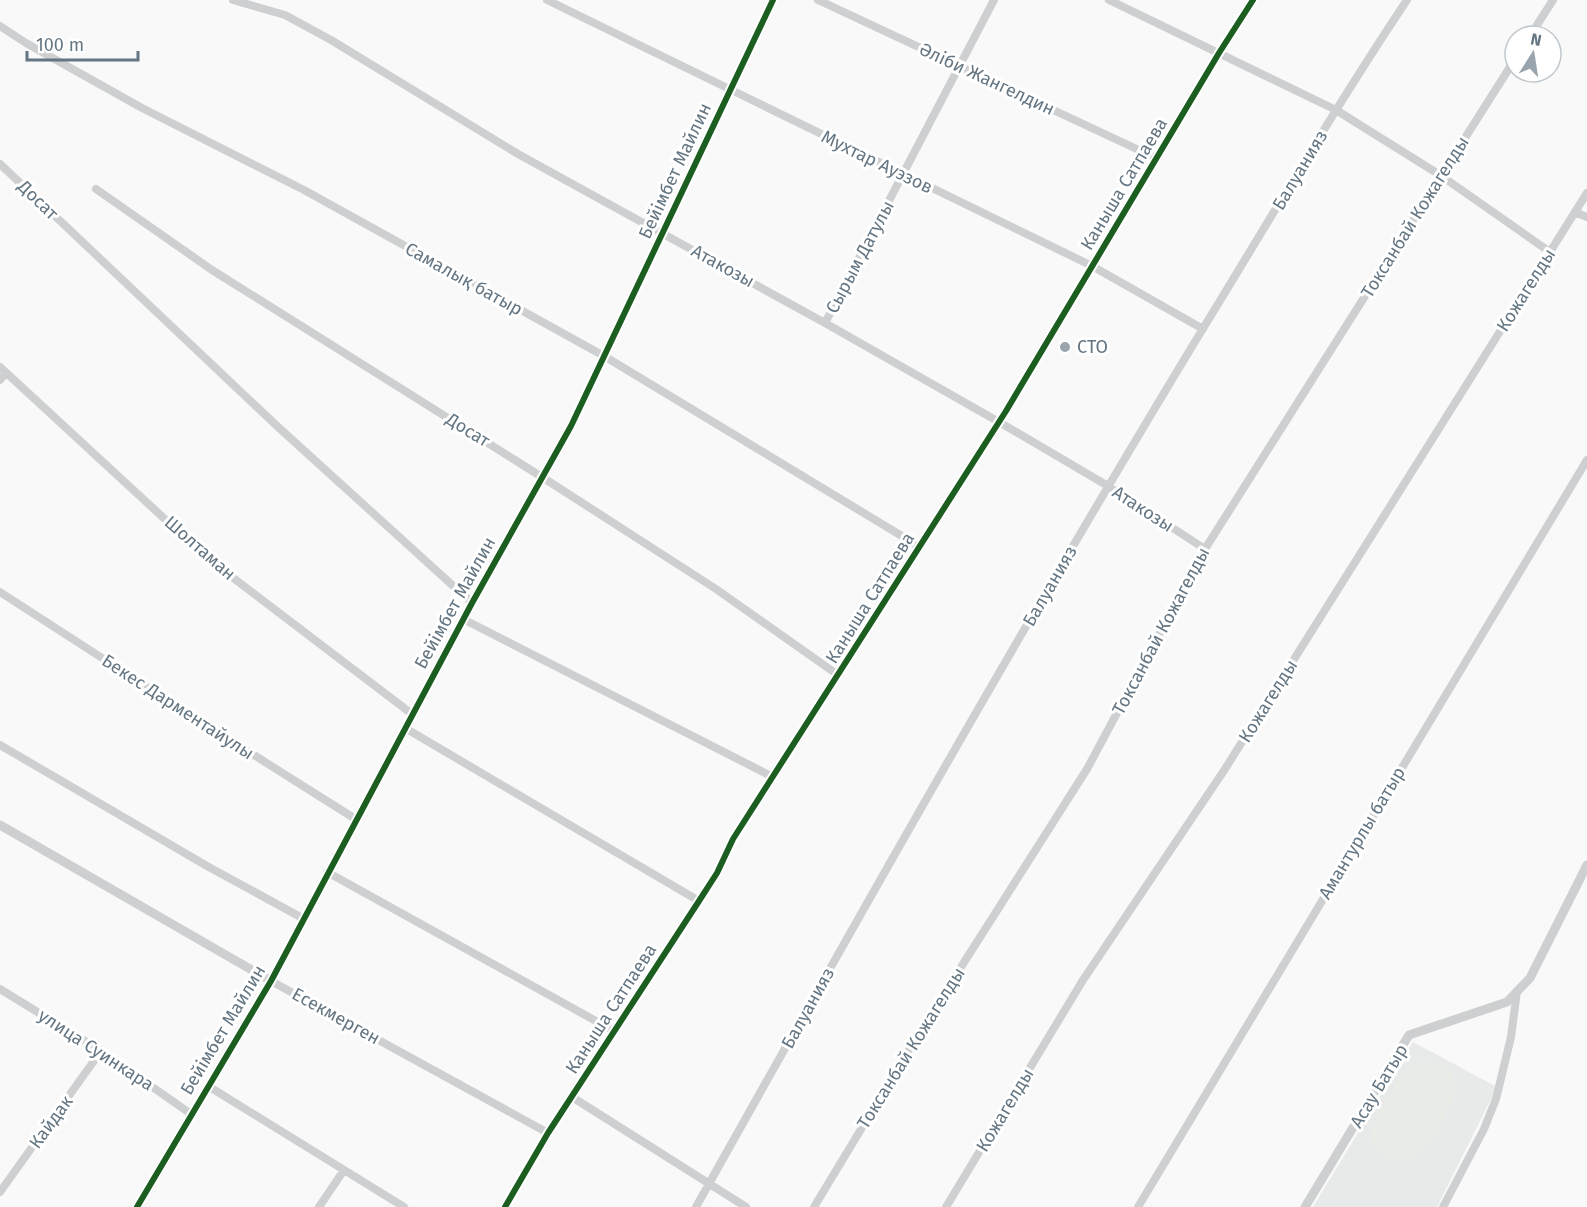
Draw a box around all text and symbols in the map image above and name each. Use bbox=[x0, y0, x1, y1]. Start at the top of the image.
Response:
scale bar bbox=[27, 24, 138, 62]
north arrow bbox=[1503, 24, 1563, 84]
text: N bbox=[1529, 29, 1543, 50]
text: 100 m bbox=[36, 34, 84, 56]
street label: Әліби Жангелдин bbox=[916, 38, 1058, 120]
street label: Бейімбет Майлин bbox=[634, 100, 716, 242]
street label: Каныша Сатпаева bbox=[1076, 114, 1172, 254]
street label: Мухтар Ауэзов bbox=[818, 126, 936, 198]
street label: Балуанияз bbox=[1268, 126, 1332, 214]
street label: Токсанбай Кожагелды bbox=[1356, 132, 1474, 302]
street label: Досат bbox=[13, 175, 63, 225]
street label: Сырым Датулы bbox=[821, 197, 899, 317]
street label: Самалық батыр bbox=[401, 238, 527, 320]
street label: Атакозы bbox=[688, 240, 758, 292]
street label: Кожагелды bbox=[1492, 244, 1560, 336]
place label: CTO bbox=[1077, 336, 1108, 358]
marker: CTO bbox=[1058, 340, 1072, 354]
street label: Досат bbox=[441, 408, 495, 452]
street label: Атакозы bbox=[1108, 481, 1178, 537]
street label: Шолтаман bbox=[160, 511, 240, 585]
street label: Каныша Сатпаева bbox=[821, 528, 919, 668]
street label: Бейімбет Майлин bbox=[410, 533, 500, 673]
street label: Балуанияз bbox=[1018, 542, 1082, 630]
street label: Токсанбай Кожагелды bbox=[1108, 544, 1214, 718]
street label: Бекес Дарментайулы bbox=[98, 650, 258, 764]
street label: Кожагелды bbox=[1234, 655, 1302, 747]
street label: Амантурлы батыр bbox=[1314, 763, 1410, 903]
street label: Каныша Сатпаева bbox=[561, 940, 661, 1078]
street label: Бейімбет Майлин bbox=[176, 961, 270, 1099]
street label: Токсанбай Кожагелды bbox=[852, 963, 970, 1133]
street label: Балуанияз bbox=[777, 964, 839, 1052]
street label: Eсекмерген bbox=[288, 983, 384, 1049]
street label: улица Суинкара bbox=[34, 1004, 158, 1096]
street label: Асау Батыр bbox=[1345, 1040, 1413, 1132]
street label: Кожагелды bbox=[971, 1064, 1039, 1156]
street label: Кайдак bbox=[24, 1091, 78, 1153]

